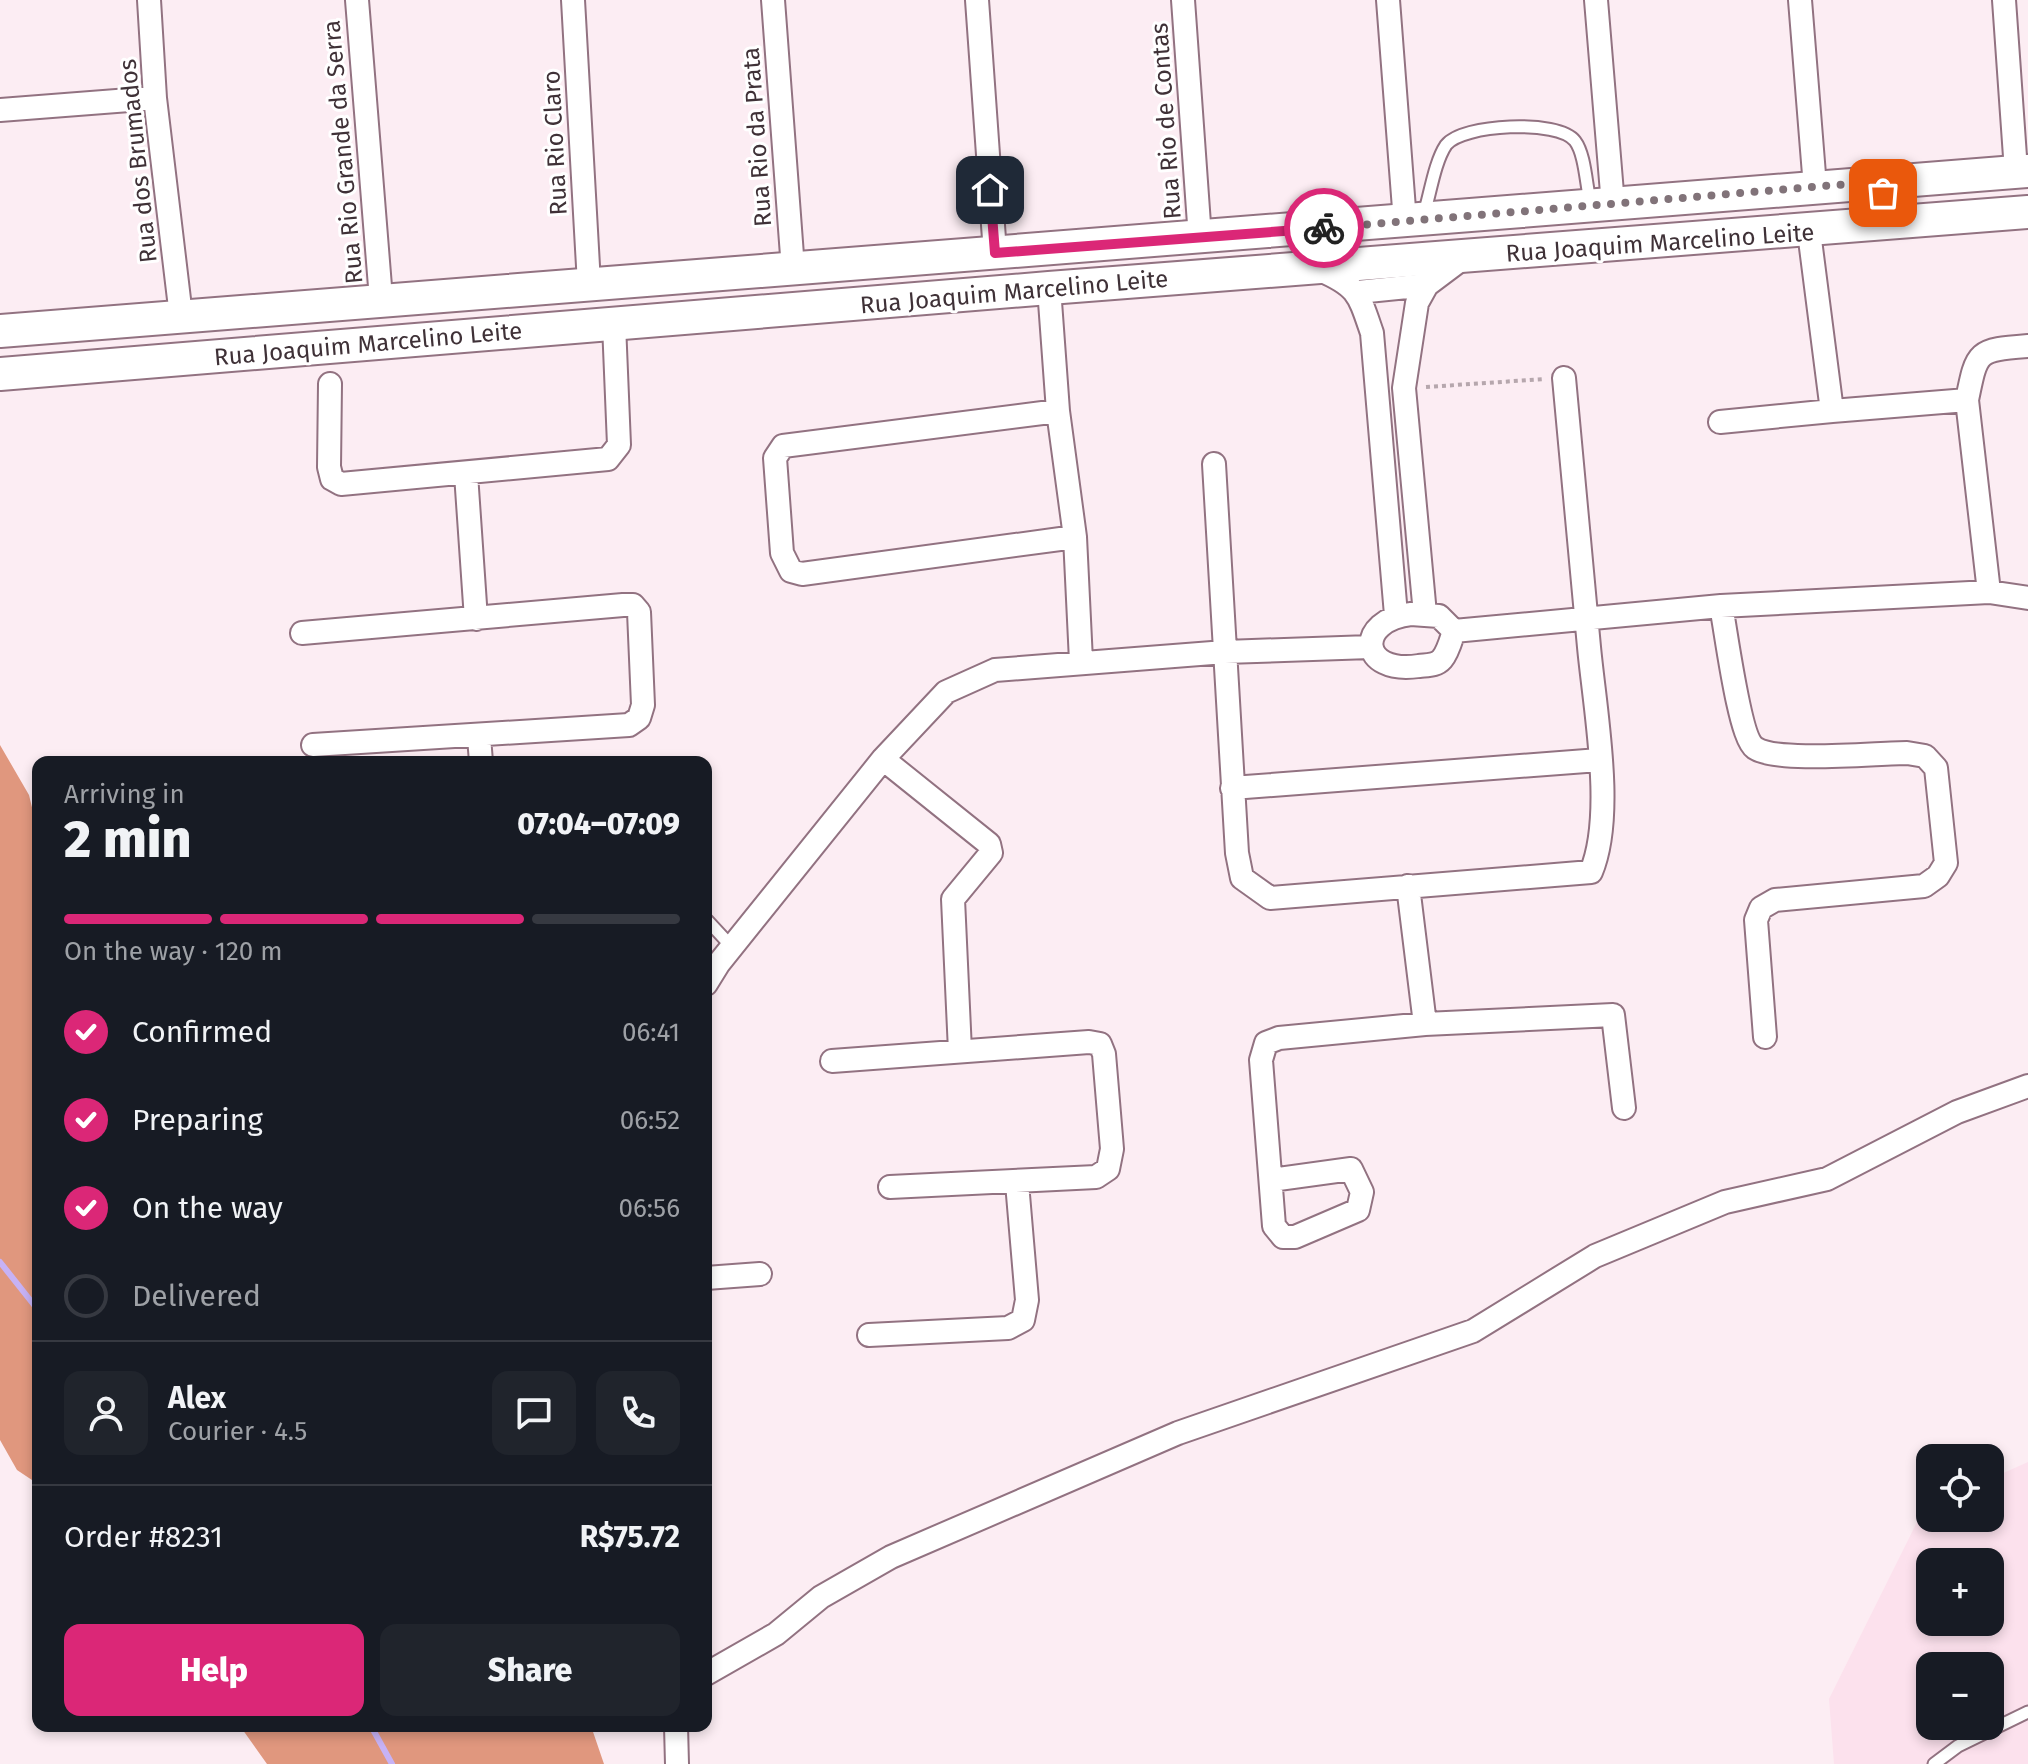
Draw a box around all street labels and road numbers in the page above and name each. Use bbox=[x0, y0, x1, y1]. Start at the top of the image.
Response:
street label: Rua Rio Grande da Serra bbox=[318, 19, 368, 285]
street label: Rua Rio de Contas bbox=[1145, 22, 1187, 220]
street label: Rua Rio da Prata bbox=[737, 46, 777, 228]
street label: Rua dos Brumados bbox=[113, 58, 163, 264]
street label: Rua Rio Claro bbox=[537, 70, 573, 216]
street label: Rua Joaquim Marcelino Leite bbox=[1505, 218, 1815, 268]
street label: Rua Joaquim Marcelino Leite bbox=[859, 265, 1169, 319]
street label: Rua Joaquim Marcelino Leite bbox=[213, 317, 523, 371]

